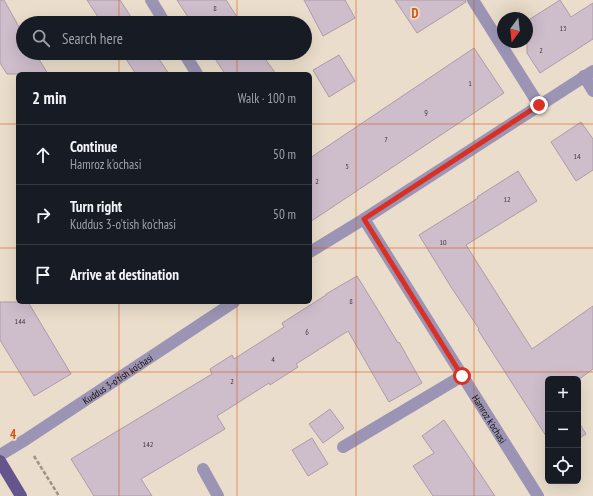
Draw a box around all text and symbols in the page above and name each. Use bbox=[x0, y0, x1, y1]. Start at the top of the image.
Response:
house number: 8 bbox=[213, 3, 217, 13]
text: D bbox=[412, 5, 419, 22]
north arrow bbox=[497, 12, 533, 48]
search box bbox=[16, 16, 312, 60]
house number: 13 bbox=[559, 23, 567, 33]
icon: search bbox=[30, 27, 52, 49]
text: Search here bbox=[62, 29, 123, 48]
house number: 2 bbox=[539, 45, 543, 55]
house number: 1 bbox=[468, 78, 472, 88]
text: 2 min bbox=[32, 87, 66, 109]
text: Walk · 100 m bbox=[238, 90, 296, 107]
route end bbox=[530, 96, 548, 114]
house number: 9 bbox=[424, 107, 428, 117]
house number: 7 bbox=[384, 134, 388, 144]
text: Continue bbox=[70, 137, 117, 156]
icon: ahead bbox=[32, 144, 54, 166]
text: 50 m bbox=[273, 146, 296, 163]
house number: 14 bbox=[573, 151, 581, 161]
text: Hamroz k'ochasi bbox=[70, 156, 142, 173]
house number: 5 bbox=[345, 161, 349, 171]
house number: 2 bbox=[315, 176, 319, 186]
house number: 12 bbox=[503, 194, 511, 204]
text: Turn right bbox=[70, 197, 122, 216]
icon: right bbox=[32, 204, 54, 226]
text: 50 m bbox=[273, 206, 296, 223]
text: Kuddus 3-o'tish ko'chasi bbox=[70, 216, 176, 233]
house number: 10 bbox=[439, 237, 447, 247]
icon: arrive bbox=[32, 264, 54, 286]
text: Arrive at destination bbox=[70, 265, 179, 284]
house number: 8 bbox=[349, 296, 353, 306]
house number: 144 bbox=[15, 316, 26, 326]
house number: 6 bbox=[305, 327, 309, 337]
street label: Kuddus 3-o'tish ko'chasi bbox=[80, 351, 155, 407]
house number: 4 bbox=[271, 354, 275, 364]
route start bbox=[453, 367, 471, 385]
house number: 2 bbox=[230, 376, 234, 386]
map controls bbox=[545, 376, 581, 484]
button: + bbox=[545, 376, 581, 412]
street label: Hamroz k'ochasi bbox=[469, 392, 510, 446]
button: − bbox=[545, 412, 581, 448]
text: 4 bbox=[10, 426, 17, 443]
house number: 142 bbox=[143, 439, 154, 449]
button: locate bbox=[545, 448, 581, 484]

